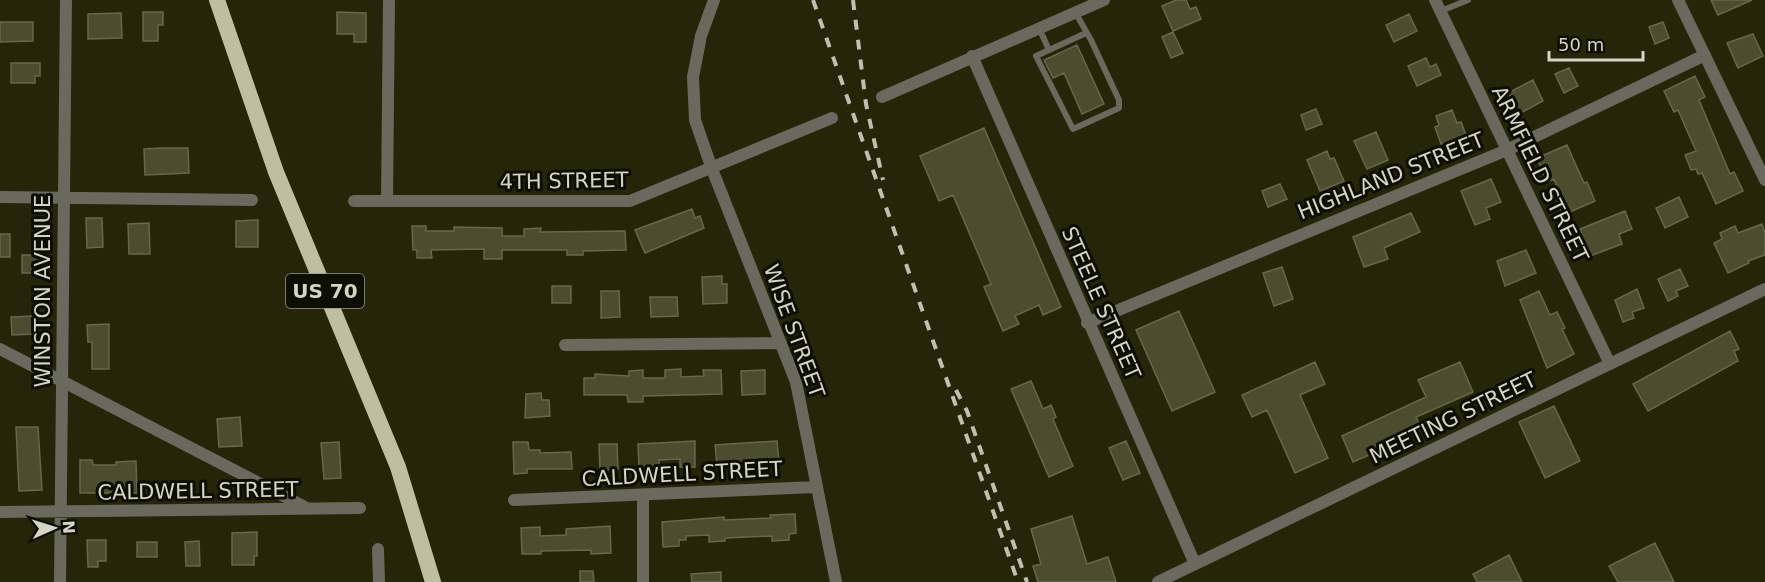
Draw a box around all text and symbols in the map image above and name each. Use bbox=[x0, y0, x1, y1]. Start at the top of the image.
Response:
scale bar bbox=[1549, 24, 1644, 62]
text: 50 m bbox=[1558, 34, 1604, 55]
street label: ARMFIELD STREET bbox=[1487, 82, 1593, 266]
street label: HIGHLAND STREET bbox=[1294, 127, 1488, 224]
street label: 4TH STREET bbox=[499, 168, 629, 194]
street label: WINSTON AVENUE bbox=[31, 195, 55, 387]
street label: STEELE STREET bbox=[1057, 223, 1145, 383]
street label: WISE STREET bbox=[759, 261, 829, 401]
road number: US 70 bbox=[286, 274, 364, 308]
street label: MEETING STREET bbox=[1366, 367, 1540, 469]
street label: CALDWELL STREET bbox=[581, 457, 783, 491]
street label: CALDWELL STREET bbox=[97, 477, 299, 505]
north arrow bbox=[24, 498, 84, 558]
text: N bbox=[59, 520, 78, 534]

